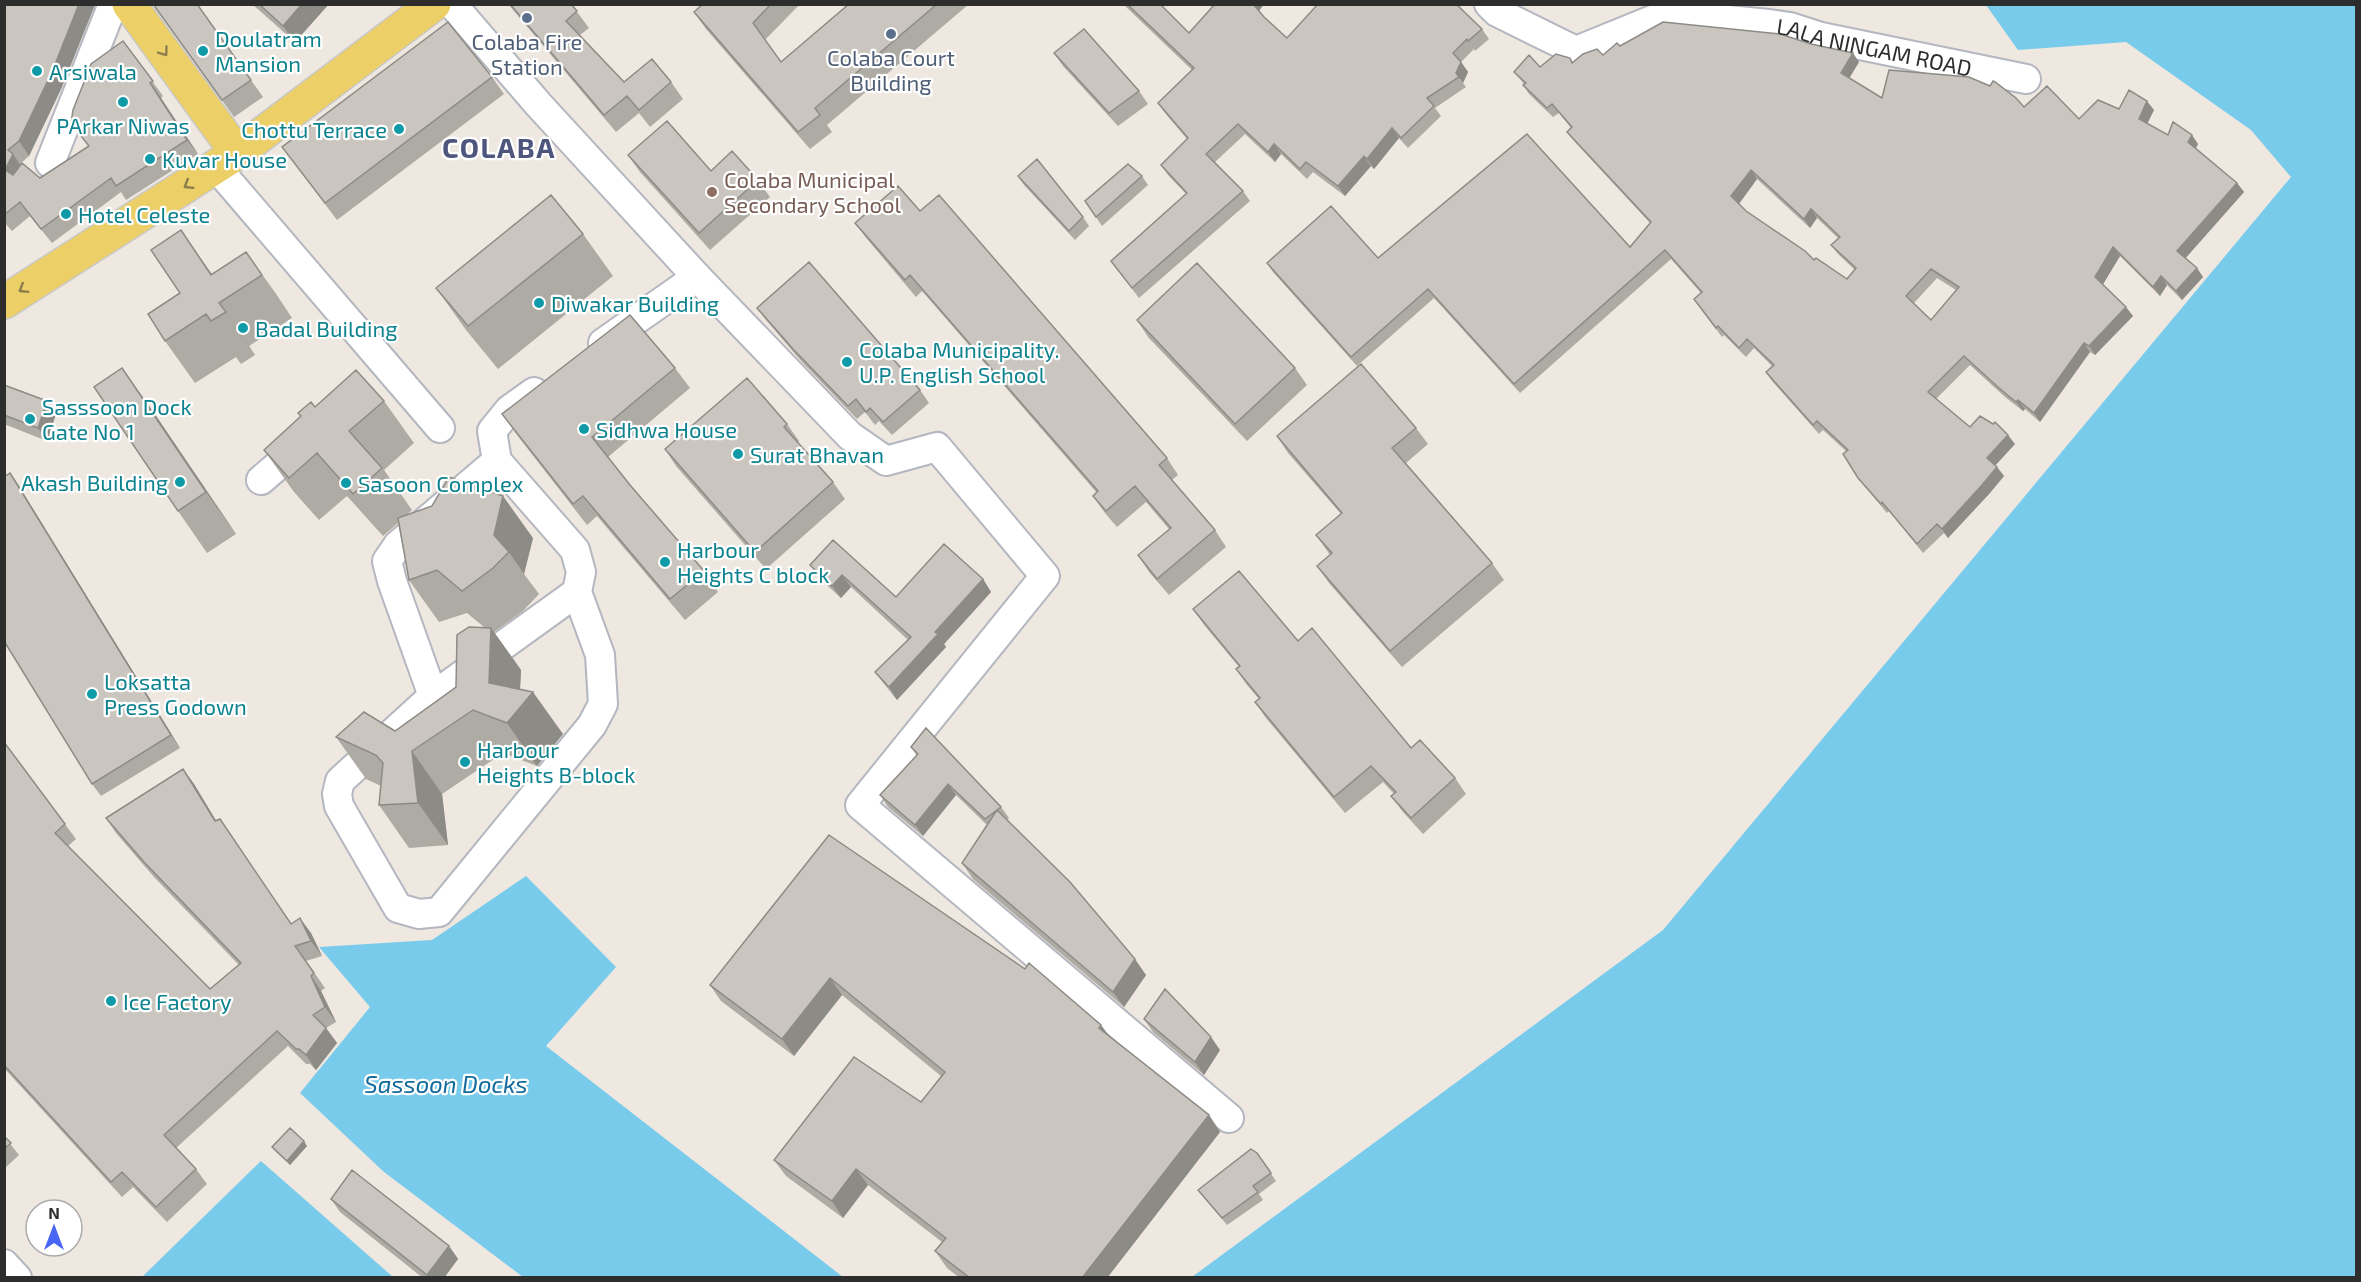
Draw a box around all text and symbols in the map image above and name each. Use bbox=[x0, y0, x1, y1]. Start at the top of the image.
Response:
marker: Colaba Fire Station bbox=[520, 11, 534, 25]
street label: LALA NINGAM ROAD bbox=[1775, 12, 1974, 81]
place label: Doulatram Mansion bbox=[215, 25, 322, 76]
marker: Colaba Court Building bbox=[884, 27, 898, 41]
place label: Colaba Fire Station bbox=[472, 28, 582, 79]
marker: Doulatram Mansion bbox=[196, 44, 210, 58]
place label: Colaba Court Building bbox=[827, 44, 955, 95]
one-way arrow bbox=[157, 45, 168, 56]
place label: Arsiwala bbox=[49, 58, 137, 84]
marker: Arsiwala bbox=[30, 64, 44, 78]
marker: PArkar Niwas bbox=[116, 95, 130, 109]
place label: PArkar Niwas bbox=[56, 112, 190, 138]
place label: Chottu Terrace bbox=[241, 116, 387, 142]
marker: Chottu Terrace bbox=[392, 122, 406, 136]
district label: COLABA bbox=[442, 130, 556, 164]
place label: Kuvar House bbox=[162, 146, 287, 172]
marker: Kuvar House bbox=[143, 152, 157, 166]
place label: Colaba Municipal Secondary School bbox=[724, 166, 901, 217]
one-way arrow bbox=[184, 178, 195, 189]
marker: Colaba Municipal Secondary School bbox=[705, 185, 719, 199]
place label: Hotel Celeste bbox=[78, 201, 210, 227]
marker: Hotel Celeste bbox=[59, 207, 73, 221]
one-way arrow bbox=[19, 282, 29, 294]
place label: Diwakar Building bbox=[551, 290, 719, 316]
marker: Diwakar Building bbox=[532, 296, 546, 310]
place label: Badal Building bbox=[255, 315, 398, 341]
marker: Badal Building bbox=[236, 321, 250, 335]
place label: Colaba Municipality. U.P. English School bbox=[859, 336, 1060, 387]
marker: Colaba Municipality. U.P. English School bbox=[840, 355, 854, 369]
place label: Sasssoon Dock Gate No 1 bbox=[42, 393, 192, 444]
marker: Sasssoon Dock Gate No 1 bbox=[23, 412, 37, 426]
place label: Sidhwa House bbox=[596, 416, 737, 442]
marker: Sidhwa House bbox=[577, 422, 591, 436]
place label: Surat Bhavan bbox=[750, 441, 884, 467]
marker: Surat Bhavan bbox=[731, 447, 745, 461]
place label: Akash Building bbox=[21, 469, 168, 495]
place label: Sasoon Complex bbox=[358, 470, 524, 496]
marker: Akash Building bbox=[173, 475, 187, 489]
marker: Sasoon Complex bbox=[339, 476, 353, 490]
place label: Harbour Heights C block bbox=[677, 536, 829, 587]
marker: Harbour Heights C block bbox=[658, 555, 672, 569]
place label: Loksatta Press Godown bbox=[104, 668, 247, 719]
marker: Loksatta Press Godown bbox=[85, 687, 99, 701]
place label: Harbour Heights B-block bbox=[477, 736, 636, 787]
marker: Harbour Heights B-block bbox=[458, 755, 472, 769]
place label: Ice Factory bbox=[123, 988, 232, 1014]
marker: Ice Factory bbox=[104, 994, 118, 1008]
water label: Sassoon Docks bbox=[364, 1069, 528, 1098]
north arrow bbox=[24, 1198, 84, 1258]
text: N bbox=[48, 1203, 60, 1222]

